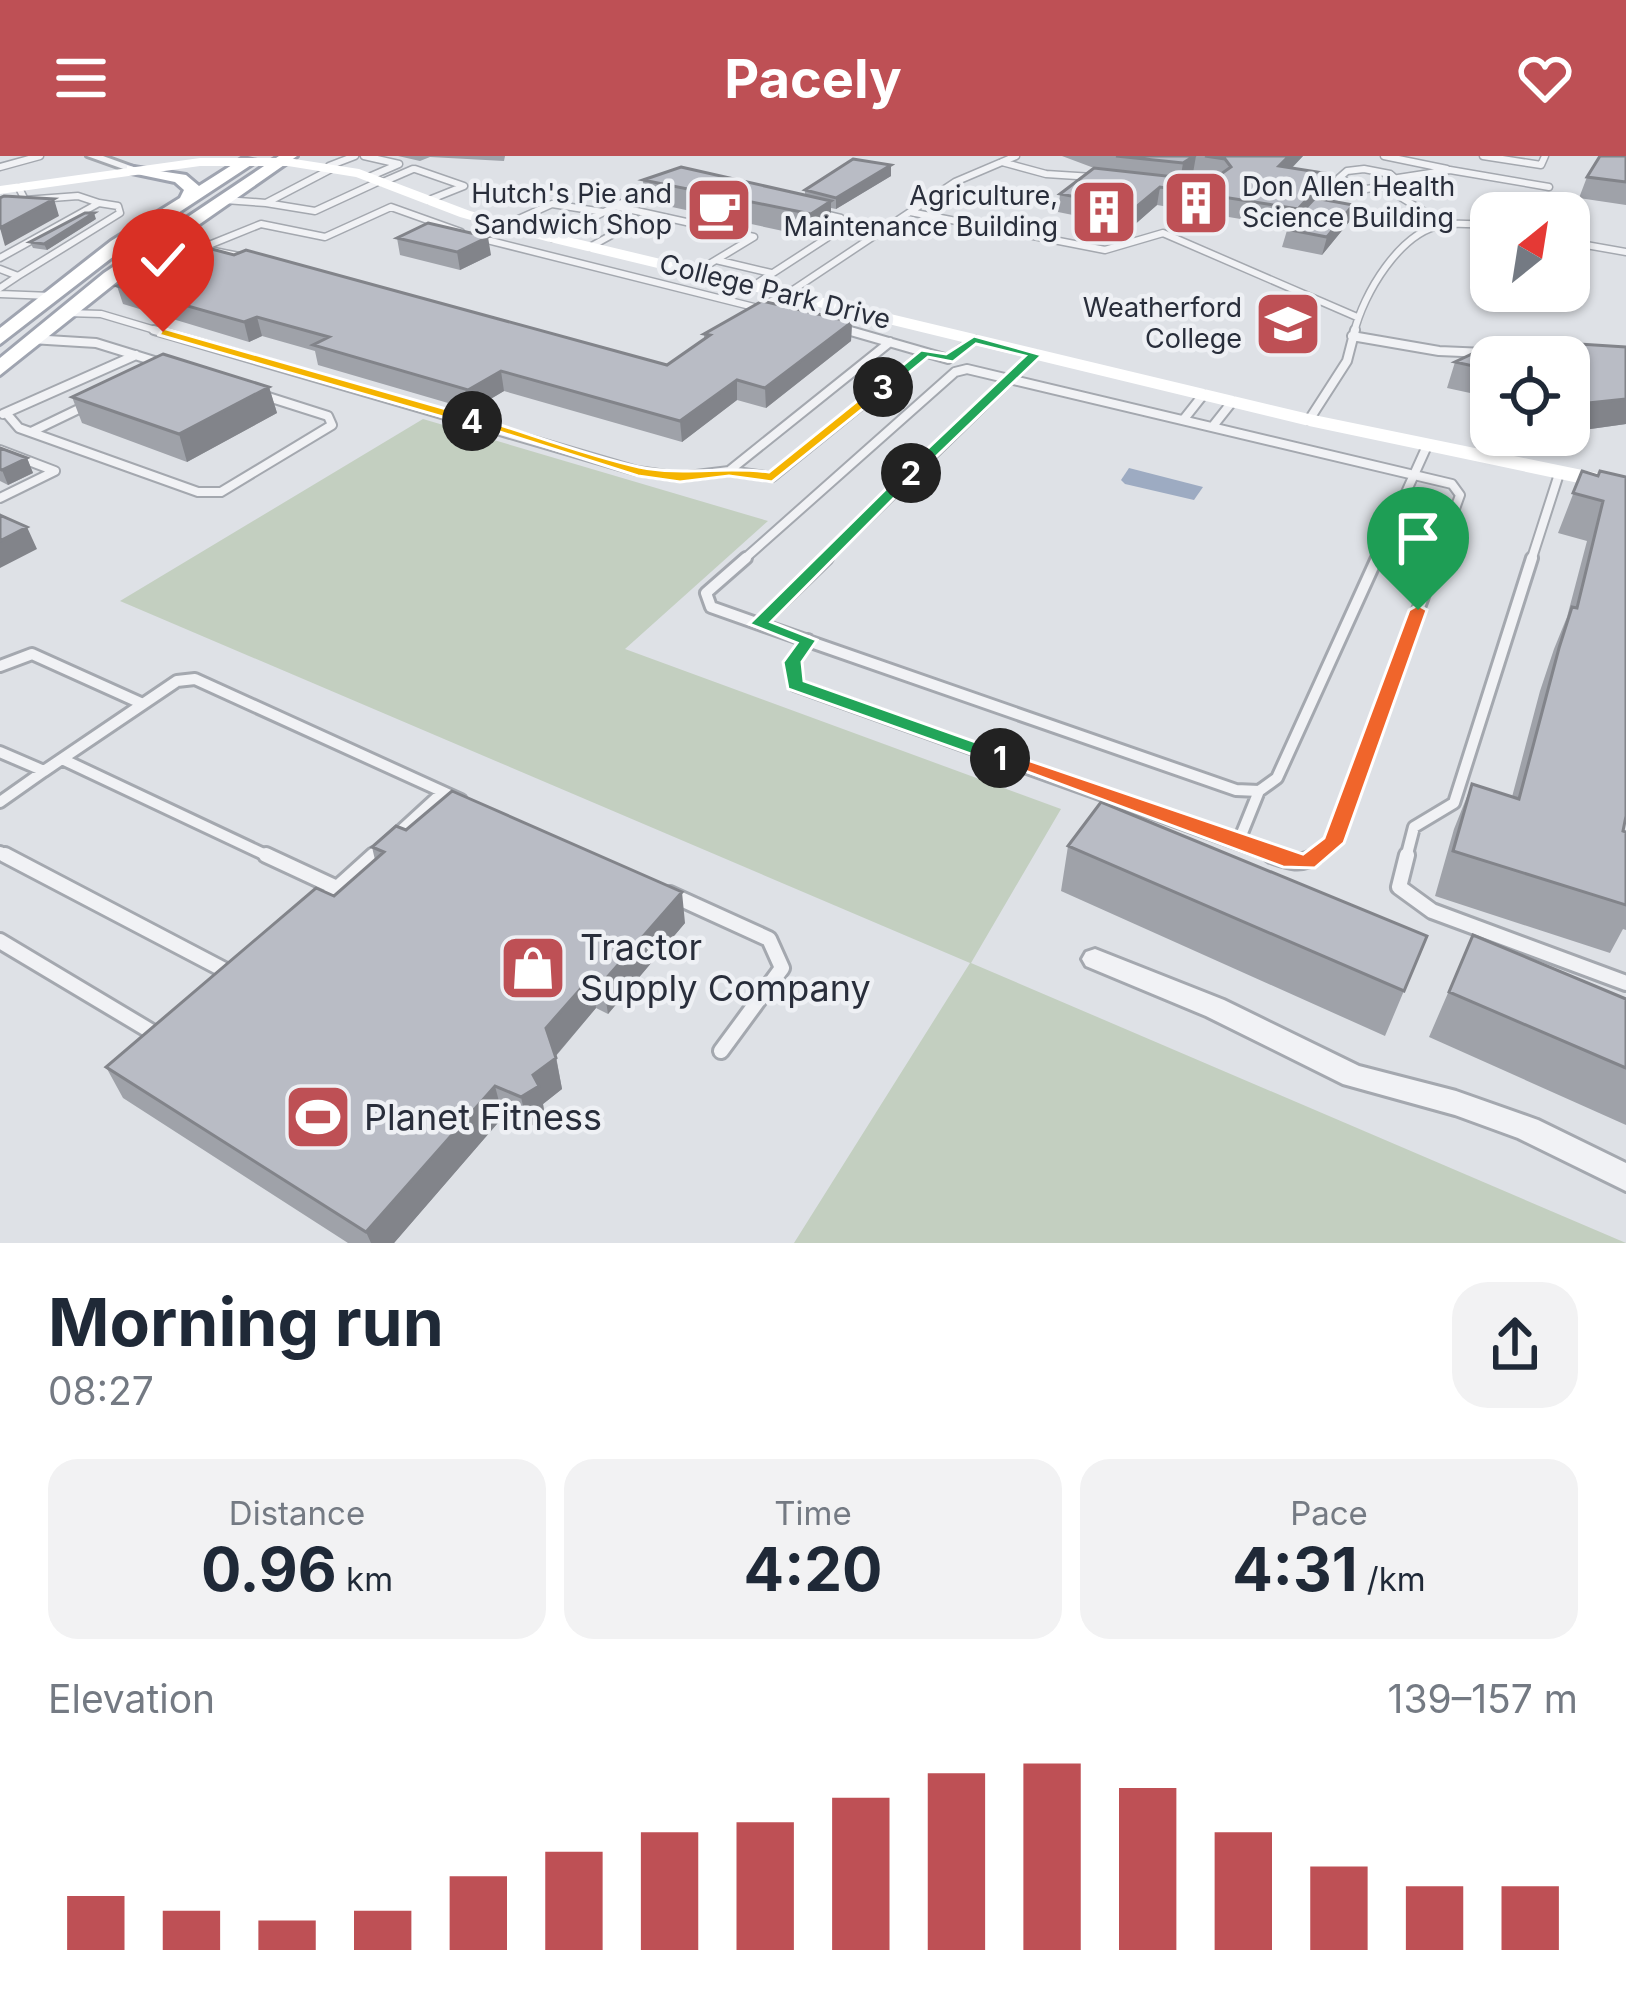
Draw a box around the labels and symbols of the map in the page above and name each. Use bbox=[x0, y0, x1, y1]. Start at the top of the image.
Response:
building icon: Don Allen Health Science Building bbox=[1161, 168, 1231, 238]
place label: Don Allen Health Science Building bbox=[1242, 170, 1455, 234]
cafe icon: Hutch's Pie and Sandwich Shop bbox=[684, 175, 754, 245]
place label: Hutch's Pie and Sandwich Shop bbox=[471, 177, 672, 241]
building icon: Agriculture, Maintenance Building bbox=[1069, 177, 1139, 247]
place label: Agriculture, Maintenance Building bbox=[784, 179, 1058, 243]
north arrow bbox=[1470, 192, 1590, 312]
pin bbox=[112, 209, 214, 332]
street label: College Park Drive bbox=[656, 247, 894, 336]
school or university icon: Weatherford College bbox=[1253, 289, 1323, 359]
place label: Weatherford College bbox=[1083, 291, 1242, 355]
pin: 3 bbox=[853, 357, 913, 417]
pin: 4 bbox=[442, 391, 502, 451]
pin: 2 bbox=[881, 443, 941, 503]
pin bbox=[1367, 487, 1469, 610]
pin: 1 bbox=[970, 728, 1030, 788]
place label: Tractor Supply Company bbox=[580, 925, 871, 1010]
shop icon: Tractor Supply Company bbox=[498, 933, 568, 1003]
sports icon: Planet Fitness bbox=[283, 1082, 353, 1152]
place label: Planet Fitness bbox=[364, 1095, 602, 1139]

